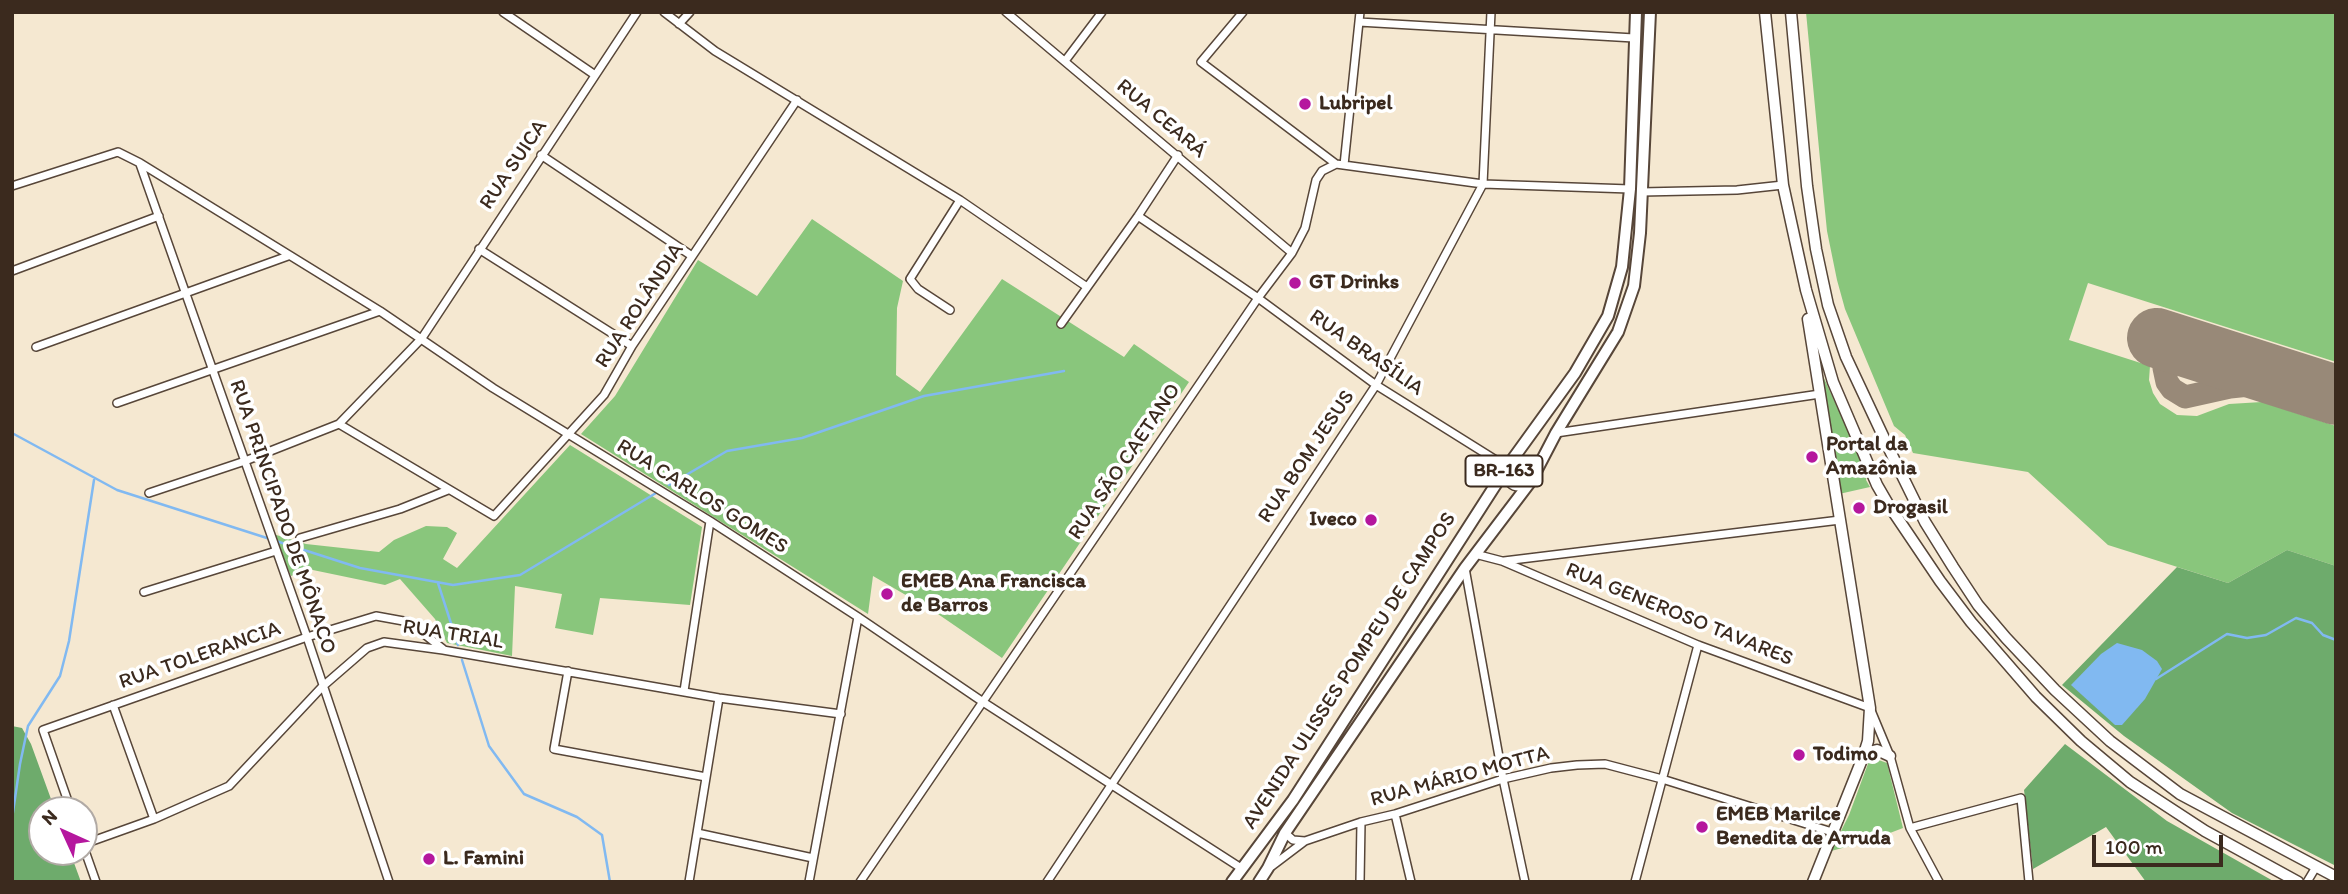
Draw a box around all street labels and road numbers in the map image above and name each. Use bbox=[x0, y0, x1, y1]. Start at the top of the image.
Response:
street label: RUA CEARÁ bbox=[1111, 74, 1211, 164]
street label: RUA SUICA bbox=[475, 115, 553, 215]
street label: RUA ROLÂNDIA bbox=[590, 239, 690, 373]
street label: RUA BRASÍLIA bbox=[1304, 304, 1428, 402]
street label: RUA PRINCIPADO DE MÔNACO bbox=[223, 377, 341, 657]
street label: RUA SÃO CAETANO bbox=[1063, 379, 1187, 545]
street label: RUA BOM JESUS bbox=[1253, 386, 1361, 528]
street label: RUA CARLOS GOMES bbox=[612, 434, 792, 560]
road number: BR-163 bbox=[1466, 456, 1542, 486]
street label: AVENIDA ULISSES POMPEU DE CAMPOS bbox=[1238, 508, 1462, 834]
street label: RUA GENEROSO TAVARES bbox=[1562, 558, 1796, 672]
street label: RUA TRIAL bbox=[401, 615, 505, 655]
street label: RUA TOLERANCIA bbox=[116, 617, 284, 695]
street label: RUA MÁRIO MOTTA bbox=[1368, 741, 1552, 813]

